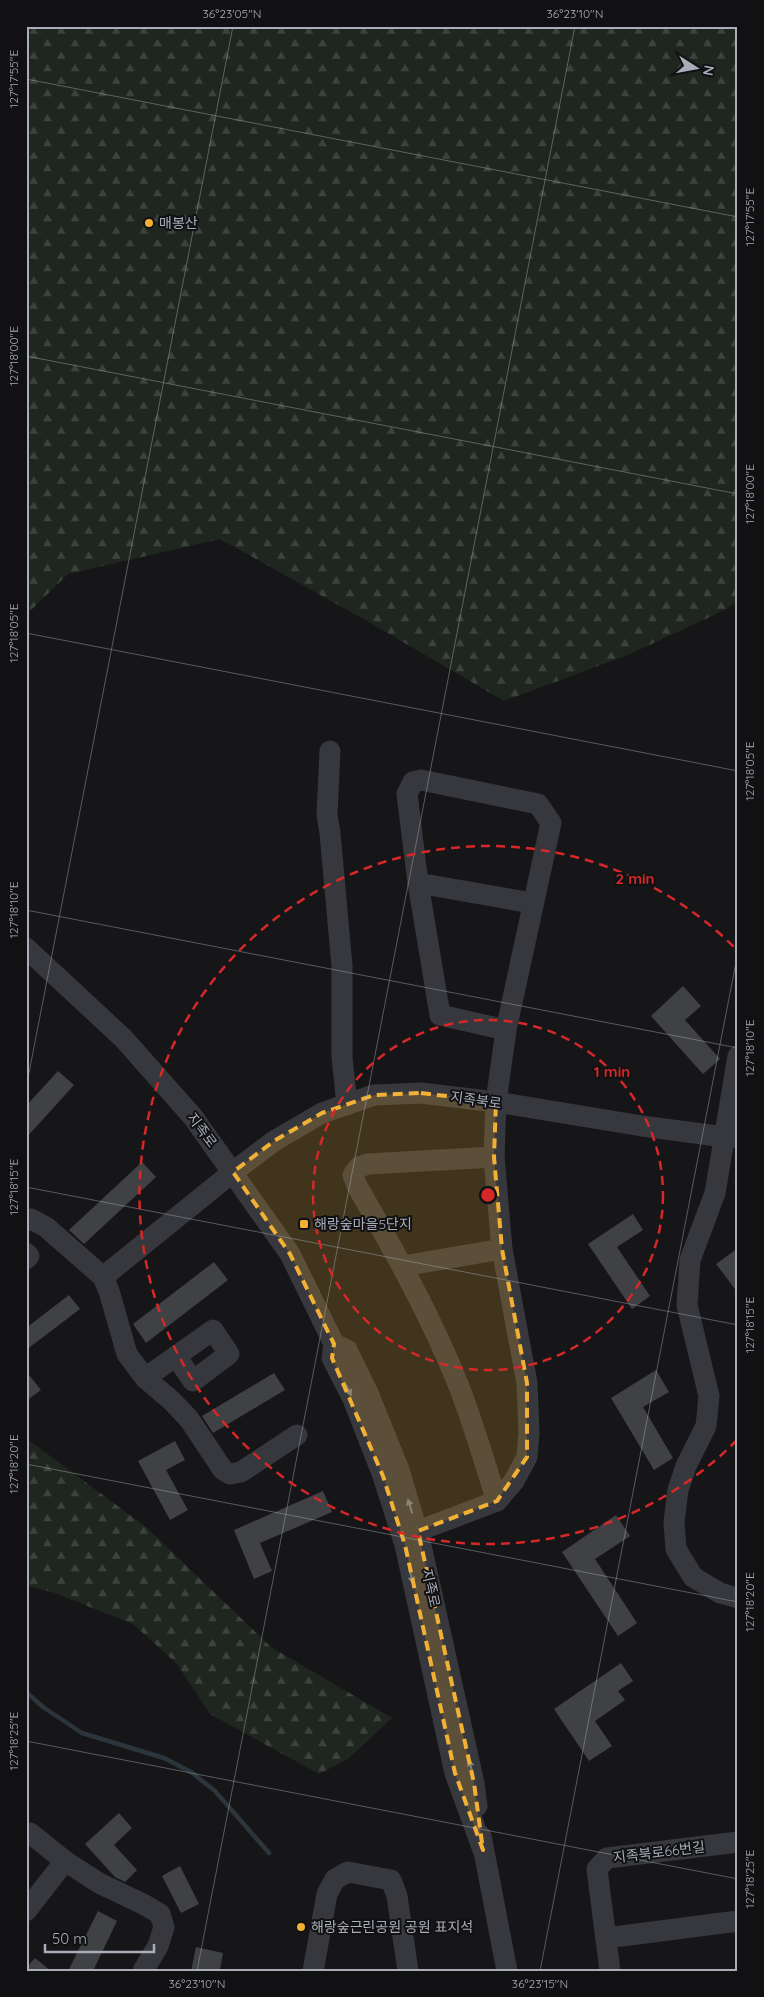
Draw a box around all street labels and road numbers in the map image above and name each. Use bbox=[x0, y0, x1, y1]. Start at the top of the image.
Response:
street label: 지족북로 bbox=[449, 1088, 503, 1113]
street label: 지족로 bbox=[183, 1109, 221, 1151]
street label: 지족로 bbox=[418, 1567, 444, 1609]
street label: 지족북로66번길 bbox=[612, 1837, 706, 1867]

